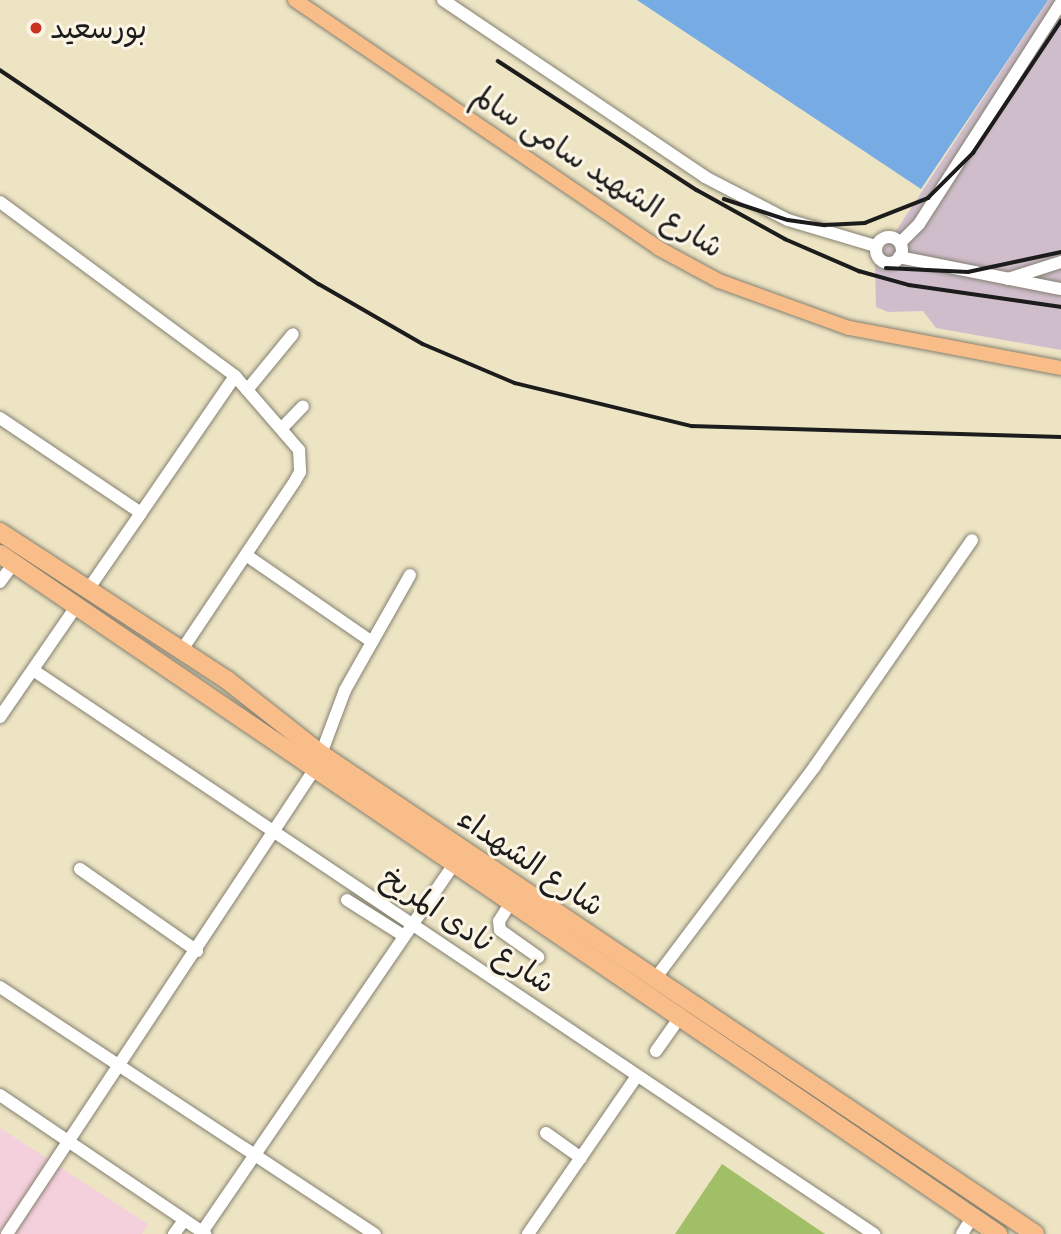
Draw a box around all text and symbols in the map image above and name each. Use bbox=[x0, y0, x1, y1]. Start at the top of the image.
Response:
place label: بورسعيد bbox=[50, 10, 147, 46]
marker: بورسعيد bbox=[28, 20, 44, 36]
street label: شارع الشهيد سامى سالم bbox=[466, 77, 730, 265]
street label: شارع الشهداء bbox=[451, 800, 611, 924]
street label: شارع نادى المريخ bbox=[374, 859, 562, 1001]

